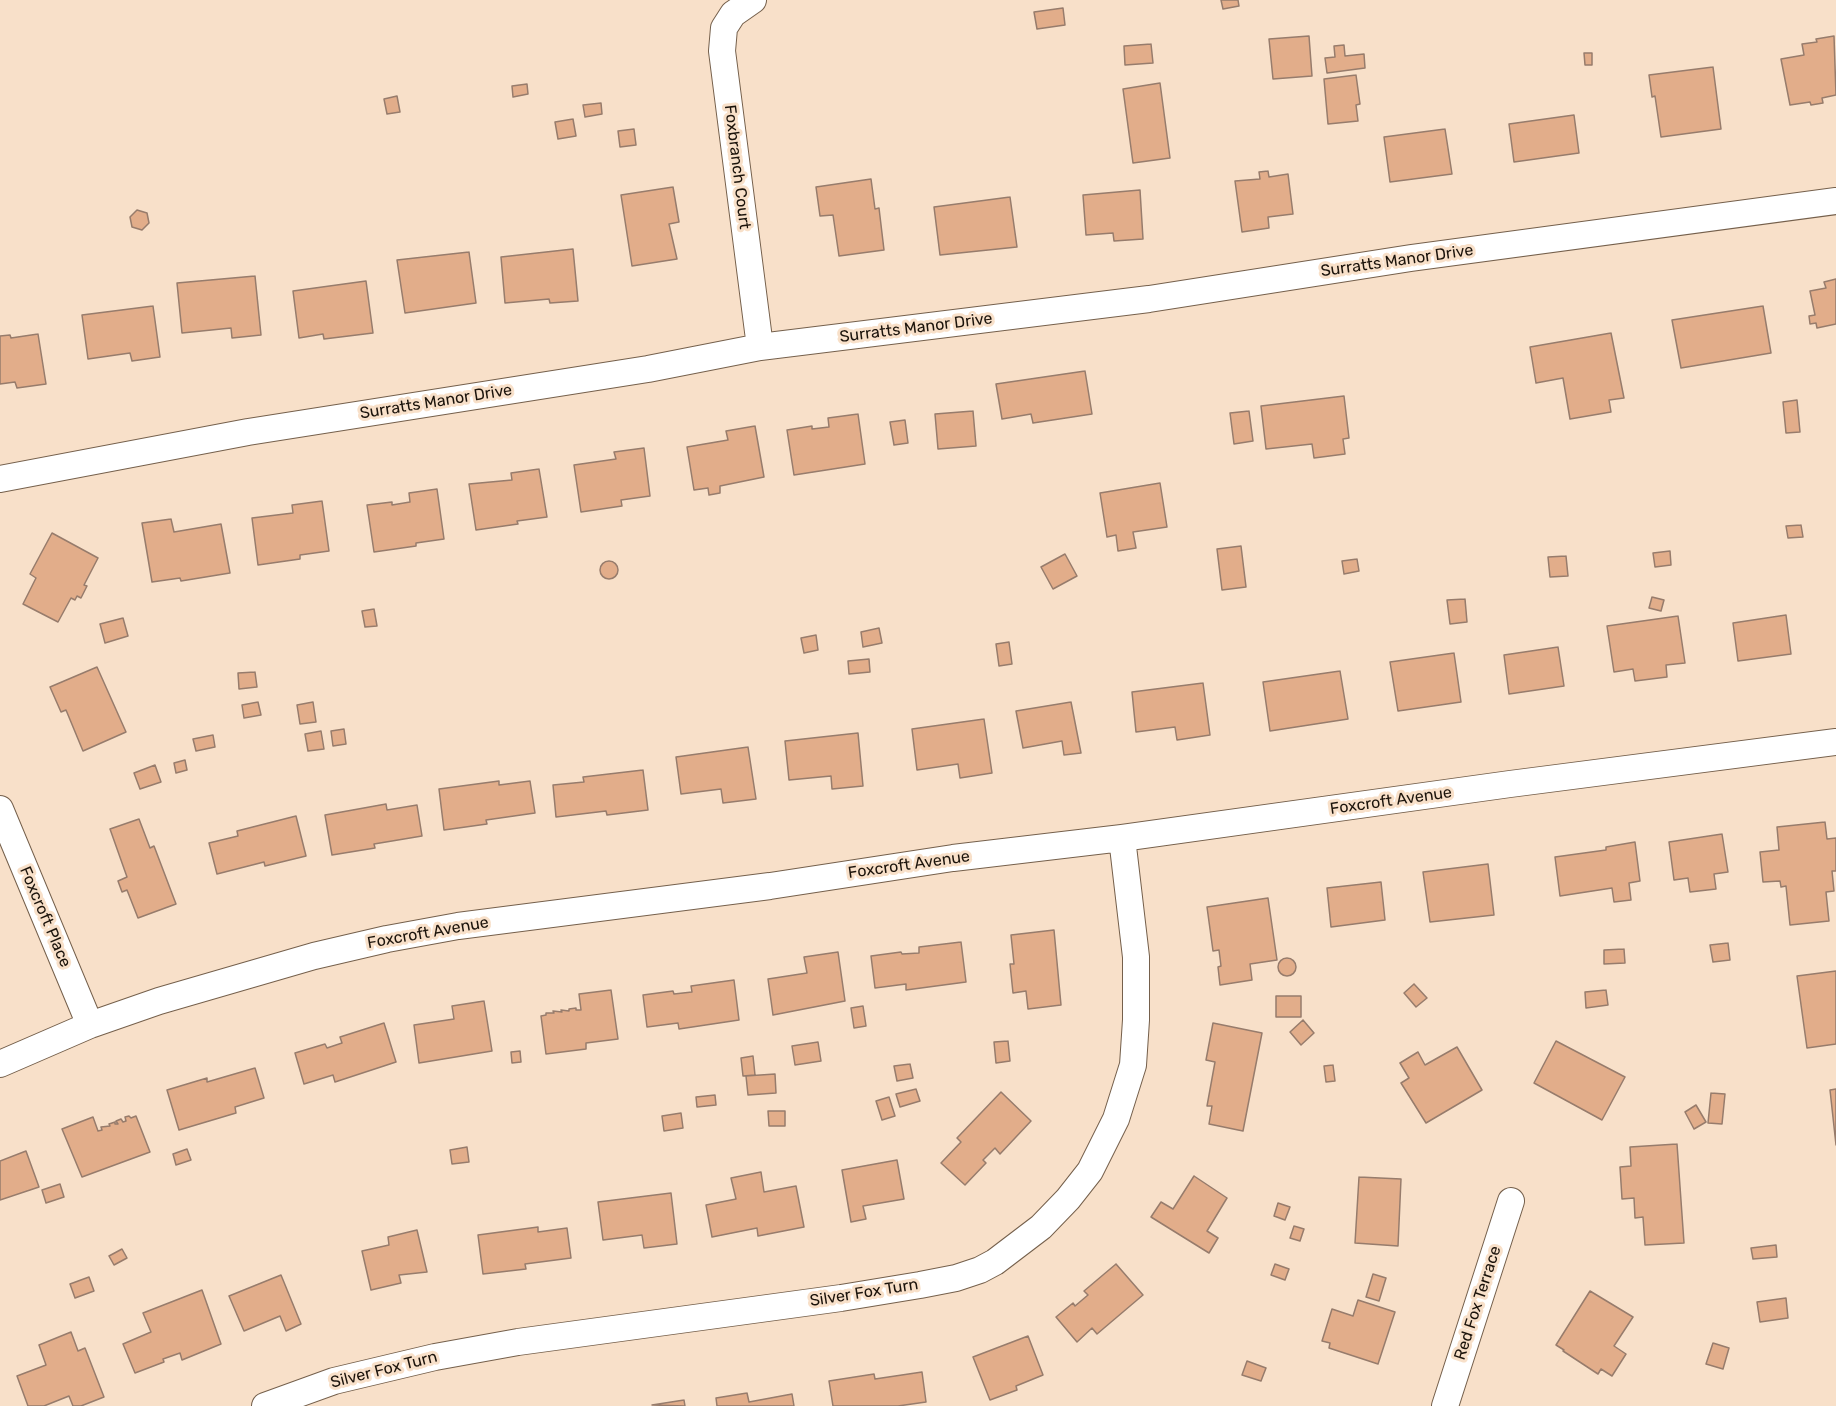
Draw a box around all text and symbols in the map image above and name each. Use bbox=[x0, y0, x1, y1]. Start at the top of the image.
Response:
street label: Foxbranch Court bbox=[720, 104, 754, 230]
street label: Surratts Manor Drive bbox=[1319, 241, 1475, 281]
street label: Surratts Manor Drive bbox=[838, 309, 994, 347]
street label: Surratts Manor Drive bbox=[359, 380, 513, 424]
street label: Foxcroft Avenue bbox=[1329, 783, 1453, 819]
street label: Foxcroft Avenue bbox=[847, 847, 971, 883]
street label: Foxcroft Place bbox=[15, 864, 75, 970]
street label: Foxcroft Avenue bbox=[366, 913, 490, 953]
street label: Red Fox Terrace bbox=[1451, 1244, 1505, 1362]
street label: Silver Fox Turn bbox=[809, 1275, 919, 1311]
street label: Silver Fox Turn bbox=[329, 1347, 439, 1393]

